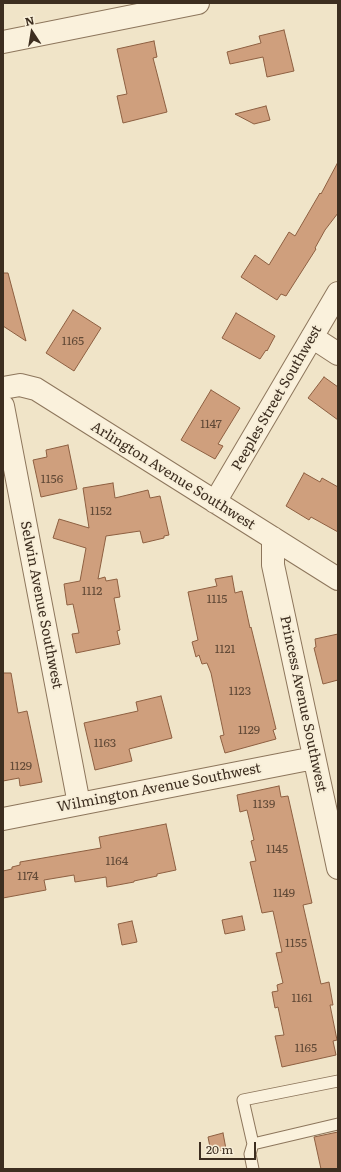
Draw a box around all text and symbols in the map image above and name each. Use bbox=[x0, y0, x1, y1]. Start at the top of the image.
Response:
text: N bbox=[23, 11, 36, 29]
north arrow bbox=[12, 12, 52, 52]
street label: Peeples Street Southwest bbox=[228, 322, 326, 474]
house number: 1165 bbox=[62, 334, 84, 348]
house number: 1147 bbox=[200, 417, 222, 431]
street label: Arlington Avenue Southwest bbox=[88, 418, 258, 534]
house number: 1156 bbox=[41, 472, 63, 486]
house number: 1152 bbox=[90, 504, 112, 518]
street label: Selwin Avenue Southwest bbox=[16, 520, 66, 690]
house number: 1112 bbox=[82, 584, 102, 598]
house number: 1115 bbox=[207, 592, 227, 606]
street label: Princess Avenue Southwest bbox=[276, 614, 330, 794]
house number: 1121 bbox=[215, 642, 235, 656]
house number: 1123 bbox=[229, 684, 251, 698]
house number: 1129 bbox=[238, 723, 260, 737]
house number: 1163 bbox=[94, 736, 116, 750]
house number: 1129 bbox=[10, 759, 32, 773]
street label: Wilmington Avenue Southwest bbox=[56, 760, 262, 816]
house number: 1139 bbox=[253, 797, 275, 811]
house number: 1145 bbox=[266, 842, 288, 856]
house number: 1164 bbox=[106, 854, 128, 868]
house number: 1174 bbox=[17, 869, 39, 883]
house number: 1149 bbox=[273, 886, 295, 900]
house number: 1155 bbox=[285, 936, 307, 950]
house number: 1161 bbox=[291, 991, 313, 1005]
house number: 1165 bbox=[295, 1041, 317, 1055]
scale bar bbox=[201, 1134, 258, 1160]
text: 20 m bbox=[206, 1140, 233, 1158]

